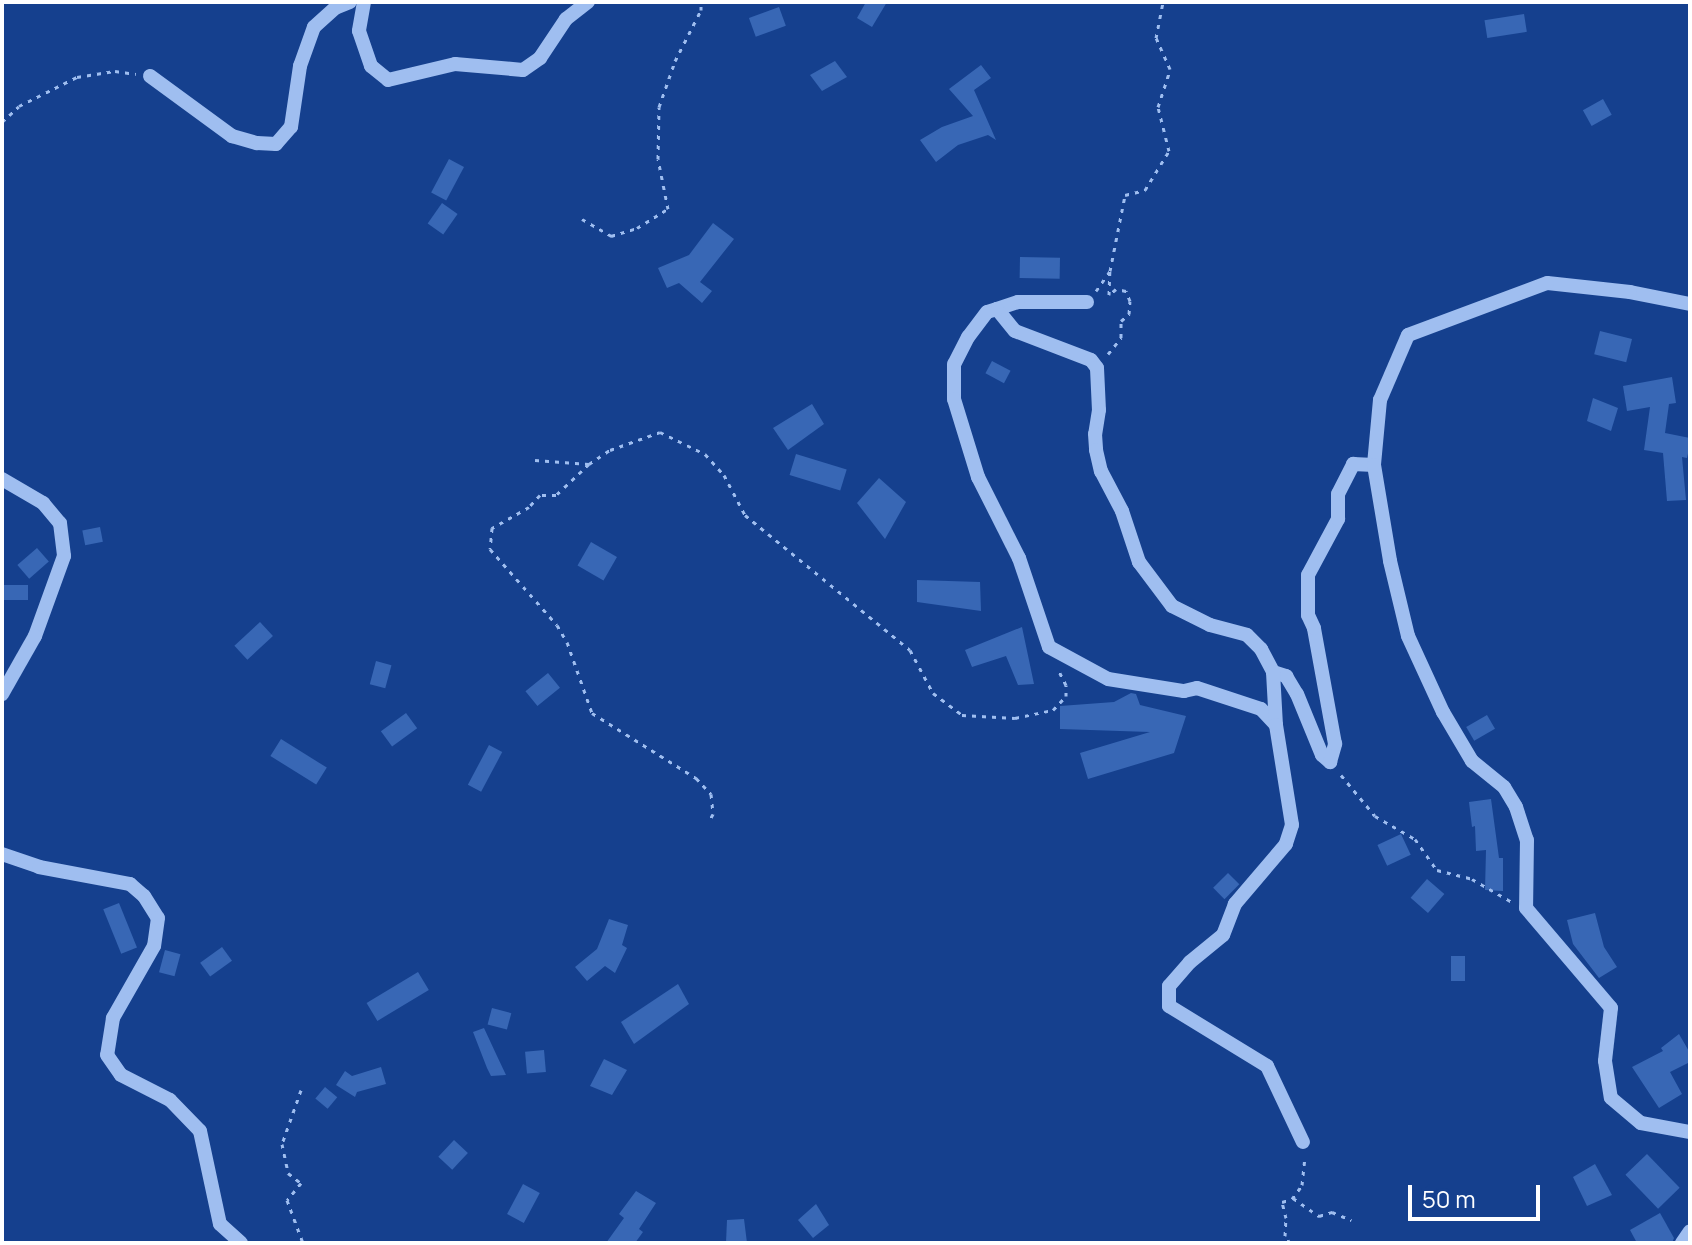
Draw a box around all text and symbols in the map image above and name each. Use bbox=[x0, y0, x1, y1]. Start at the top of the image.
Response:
scale bar bbox=[1412, 1169, 1544, 1219]
text: 50 m bbox=[1422, 1182, 1476, 1215]

